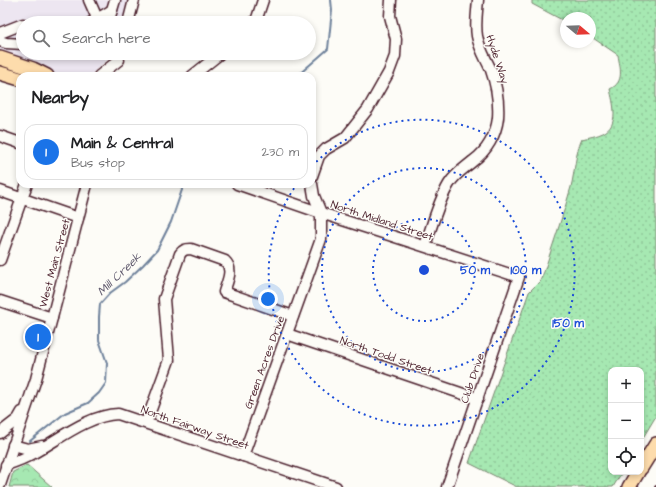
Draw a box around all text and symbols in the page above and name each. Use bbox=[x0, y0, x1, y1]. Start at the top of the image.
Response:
north arrow bbox=[560, 12, 596, 48]
search box bbox=[16, 16, 316, 60]
icon: search bbox=[30, 27, 52, 49]
text: Search here bbox=[62, 28, 151, 49]
street label: Hyde Way bbox=[482, 33, 512, 86]
text: Nearby bbox=[32, 86, 89, 110]
text: Main & Central bbox=[71, 133, 173, 154]
text: 1 bbox=[45, 143, 47, 161]
text: 230 m bbox=[261, 143, 299, 161]
text: Bus stop bbox=[71, 154, 125, 172]
street label: North Midland Street bbox=[329, 197, 435, 244]
street label: West Main Street bbox=[35, 217, 74, 309]
water label: Mill Creek bbox=[93, 248, 146, 300]
text: 50 m bbox=[460, 262, 491, 279]
text: 100 m bbox=[511, 262, 542, 279]
centre of rings bbox=[417, 263, 431, 277]
your location bbox=[258, 289, 278, 309]
street label: Green Acres Drive bbox=[241, 314, 288, 411]
text: 150 m bbox=[552, 315, 585, 332]
pin: 1 bbox=[25, 322, 51, 352]
street label: North Todd Street bbox=[338, 333, 434, 378]
street label: Club Drive bbox=[457, 351, 488, 405]
map controls bbox=[608, 367, 644, 475]
button: + bbox=[608, 367, 644, 403]
street label: North Fairway Street bbox=[139, 402, 251, 454]
button: − bbox=[608, 403, 644, 439]
button: locate bbox=[608, 439, 644, 475]

